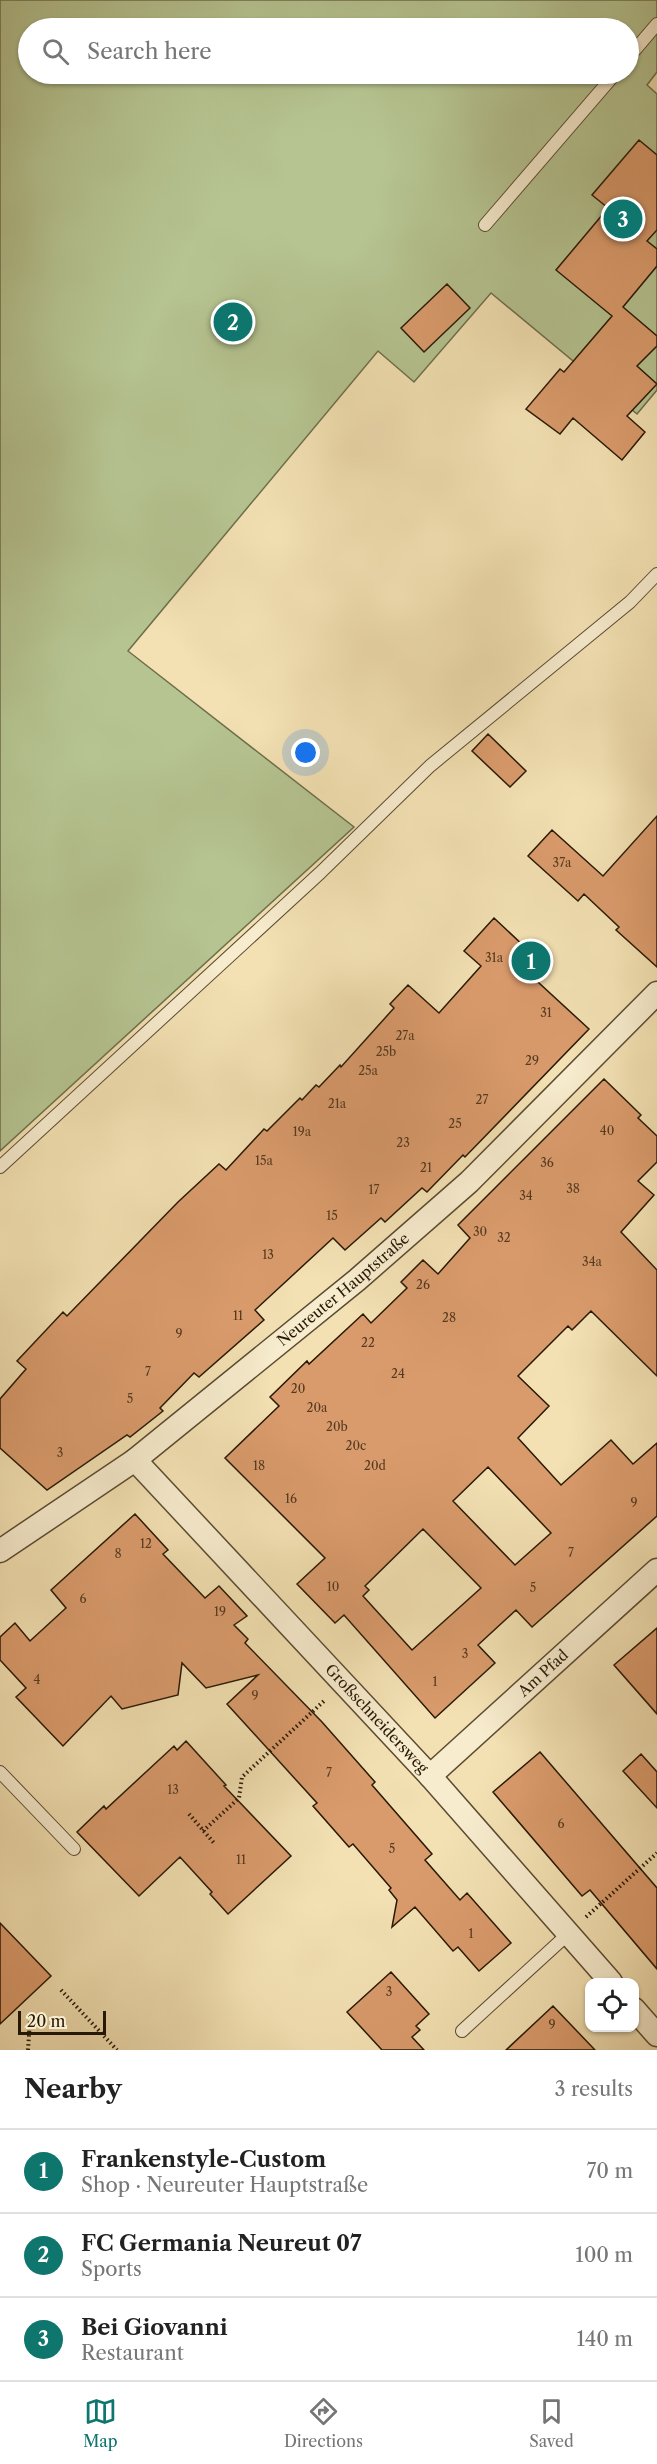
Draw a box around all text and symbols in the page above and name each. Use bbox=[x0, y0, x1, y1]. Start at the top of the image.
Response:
search box bbox=[18, 18, 639, 84]
icon: search bbox=[39, 35, 72, 68]
text: Search here bbox=[87, 38, 212, 65]
pin: 3 bbox=[604, 196, 642, 242]
pin: 2 bbox=[214, 300, 252, 344]
your location bbox=[291, 738, 320, 767]
house number: 37a bbox=[553, 855, 572, 870]
pin: 1 bbox=[512, 938, 550, 984]
house number: 31a bbox=[485, 950, 504, 965]
house number: 31 bbox=[540, 1005, 552, 1020]
house number: 27a bbox=[395, 1028, 415, 1043]
house number: 25b bbox=[376, 1044, 396, 1059]
house number: 29 bbox=[525, 1053, 539, 1068]
house number: 25a bbox=[358, 1063, 379, 1078]
house number: 27 bbox=[476, 1092, 488, 1107]
house number: 21a bbox=[328, 1096, 347, 1111]
house number: 25 bbox=[448, 1116, 462, 1131]
house number: 40 bbox=[600, 1123, 614, 1138]
house number: 19a bbox=[293, 1124, 312, 1139]
house number: 23 bbox=[396, 1135, 410, 1150]
house number: 15a bbox=[255, 1153, 274, 1168]
house number: 36 bbox=[540, 1155, 554, 1170]
house number: 21 bbox=[420, 1160, 432, 1175]
house number: 38 bbox=[566, 1181, 580, 1196]
house number: 17 bbox=[369, 1182, 380, 1197]
house number: 34 bbox=[519, 1188, 533, 1203]
house number: 15 bbox=[326, 1208, 338, 1223]
house number: 30 bbox=[473, 1224, 487, 1239]
street label: Neureuter Hauptstraße bbox=[273, 1229, 413, 1350]
house number: 32 bbox=[497, 1230, 511, 1245]
house number: 13 bbox=[262, 1247, 274, 1262]
house number: 34a bbox=[582, 1254, 603, 1269]
house number: 26 bbox=[416, 1277, 430, 1292]
house number: 11 bbox=[233, 1308, 243, 1323]
house number: 28 bbox=[442, 1310, 456, 1325]
house number: 9 bbox=[175, 1326, 183, 1341]
house number: 22 bbox=[361, 1335, 375, 1350]
house number: 7 bbox=[145, 1364, 151, 1379]
house number: 24 bbox=[391, 1366, 405, 1381]
house number: 20 bbox=[291, 1381, 305, 1396]
house number: 5 bbox=[127, 1391, 133, 1406]
house number: 20a bbox=[307, 1400, 328, 1415]
house number: 20b bbox=[326, 1419, 348, 1434]
house number: 20c bbox=[346, 1438, 366, 1453]
house number: 3 bbox=[57, 1445, 63, 1460]
house number: 18 bbox=[253, 1458, 265, 1473]
house number: 20d bbox=[364, 1458, 387, 1473]
house number: 16 bbox=[285, 1491, 297, 1506]
house number: 9 bbox=[630, 1495, 638, 1510]
house number: 12 bbox=[140, 1536, 152, 1551]
house number: 7 bbox=[568, 1545, 574, 1560]
house number: 8 bbox=[114, 1546, 122, 1561]
house number: 10 bbox=[327, 1579, 339, 1594]
house number: 5 bbox=[530, 1580, 536, 1595]
house number: 6 bbox=[79, 1591, 87, 1606]
house number: 19 bbox=[214, 1604, 226, 1619]
street label: Am Pfad bbox=[513, 1645, 572, 1701]
house number: 3 bbox=[462, 1646, 468, 1661]
street label: Großschneidersweg bbox=[321, 1660, 433, 1777]
house number: 4 bbox=[34, 1672, 41, 1687]
house number: 1 bbox=[432, 1674, 438, 1689]
house number: 9 bbox=[251, 1688, 259, 1703]
house number: 7 bbox=[326, 1765, 332, 1780]
house number: 13 bbox=[167, 1782, 179, 1797]
house number: 6 bbox=[557, 1816, 565, 1831]
house number: 5 bbox=[389, 1841, 395, 1856]
house number: 11 bbox=[236, 1852, 246, 1867]
house number: 1 bbox=[468, 1926, 474, 1941]
map controls bbox=[585, 1978, 639, 2032]
button: locate bbox=[585, 1978, 639, 2032]
house number: 3 bbox=[386, 1984, 392, 1999]
scale bar bbox=[18, 2008, 106, 2036]
text: 20 m bbox=[27, 2011, 66, 2031]
house number: 9 bbox=[548, 2017, 556, 2032]
text: Nearby bbox=[24, 2073, 122, 2105]
text: 3 results bbox=[555, 2077, 633, 2101]
text: Frankenstyle-Custom bbox=[81, 2146, 326, 2173]
text: 1 bbox=[39, 2159, 48, 2183]
text: 70 m bbox=[587, 2159, 633, 2183]
text: Shop · Neureuter Hauptstraße bbox=[81, 2173, 368, 2197]
text: FC Germania Neureut 07 bbox=[81, 2230, 362, 2257]
text: 2 bbox=[38, 2243, 49, 2267]
text: 100 m bbox=[575, 2243, 633, 2267]
text: Sports bbox=[81, 2257, 142, 2281]
text: Bei Giovanni bbox=[81, 2314, 228, 2341]
text: 3 bbox=[38, 2327, 49, 2351]
text: 140 m bbox=[576, 2327, 633, 2351]
text: Restaurant bbox=[81, 2341, 184, 2365]
tab: Map bbox=[83, 2395, 118, 2451]
tab: Directions bbox=[284, 2395, 363, 2451]
tab: Saved bbox=[529, 2395, 574, 2451]

